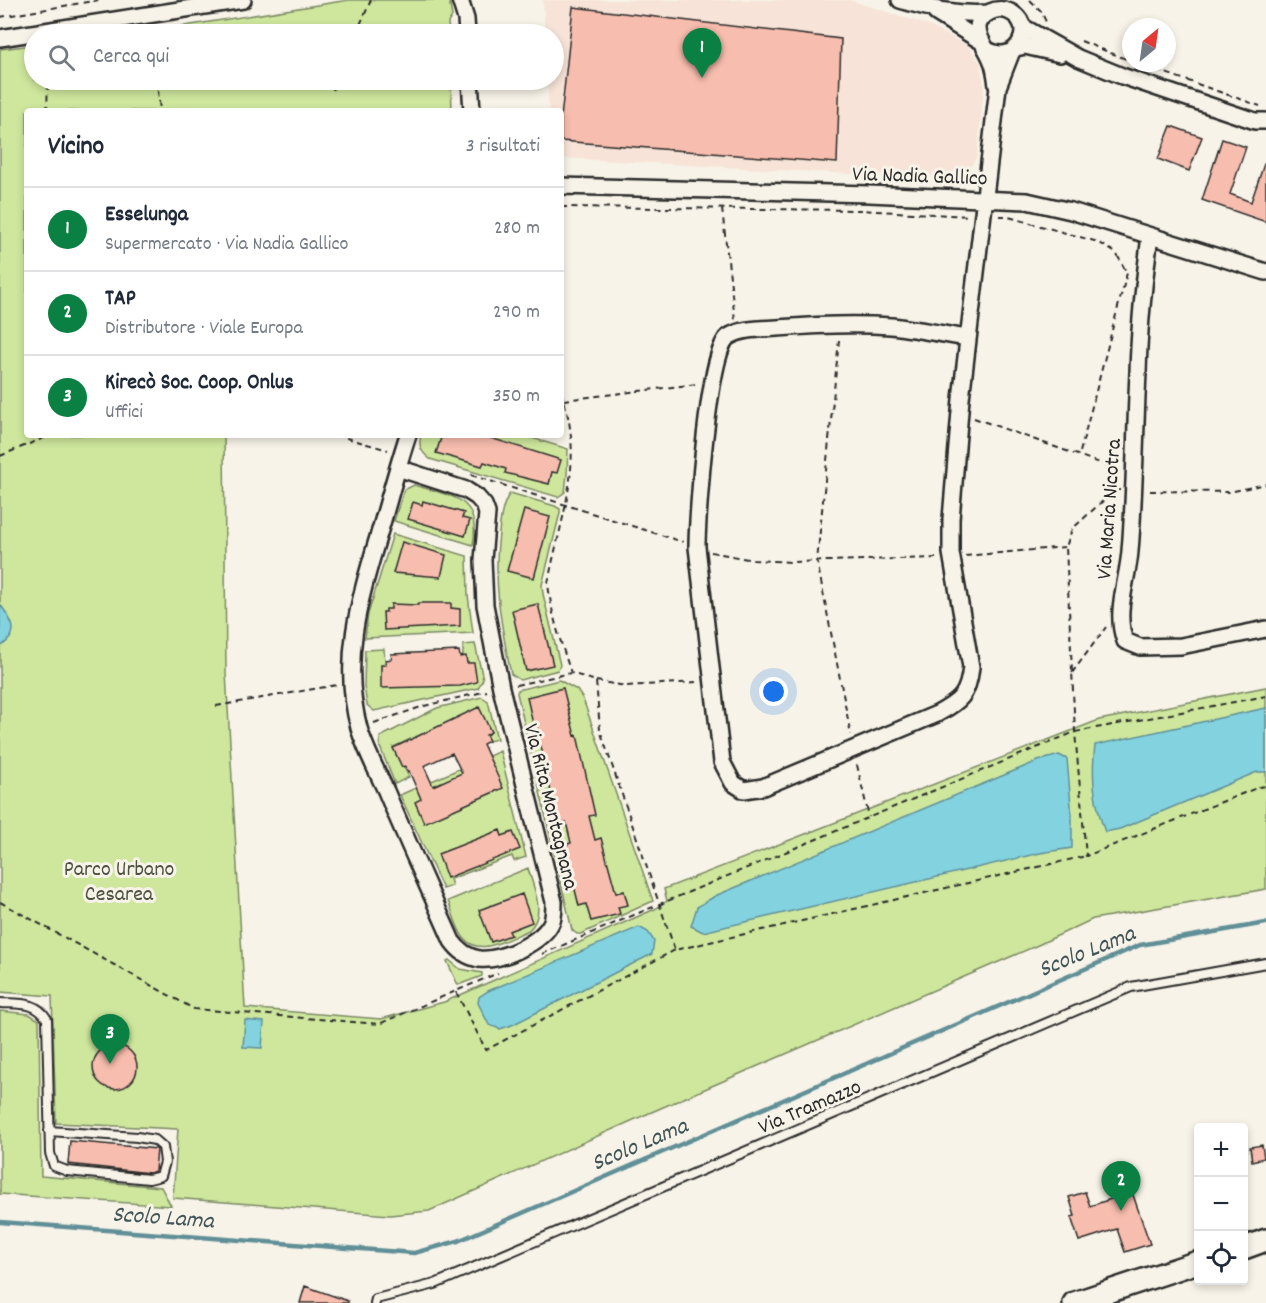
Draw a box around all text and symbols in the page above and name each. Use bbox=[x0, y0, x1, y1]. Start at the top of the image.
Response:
north arrow bbox=[1122, 18, 1176, 72]
search box bbox=[24, 24, 564, 90]
pin: 1 bbox=[682, 28, 722, 78]
icon: search bbox=[45, 41, 78, 74]
text: Cerca qui bbox=[93, 42, 169, 73]
text: Vicino bbox=[48, 129, 104, 166]
text: 3 risultati bbox=[466, 133, 540, 161]
street label: Via Nadia Gallico bbox=[852, 160, 988, 195]
text: Esselunga bbox=[105, 200, 188, 231]
text: 1 bbox=[65, 215, 70, 243]
text: 280 m bbox=[494, 215, 540, 243]
text: Supermercato · Via Nadia Gallico bbox=[105, 231, 348, 259]
text: TAP bbox=[105, 284, 136, 315]
text: 2 bbox=[63, 299, 72, 327]
text: 290 m bbox=[493, 299, 540, 327]
text: Distributore · Viale Europa bbox=[105, 315, 303, 343]
text: Kirecò Soc. Coop. Onlus bbox=[105, 368, 294, 399]
text: 3 bbox=[63, 383, 72, 411]
text: 350 m bbox=[493, 383, 540, 411]
text: Uffici bbox=[105, 399, 143, 427]
street label: Via Maria Nicotra bbox=[1090, 437, 1131, 581]
your location bbox=[759, 677, 788, 706]
street label: Via Rita Montagnana bbox=[514, 721, 585, 894]
park label: Parco Urbano Cesarea bbox=[64, 855, 174, 911]
water label: Scolo Lama bbox=[1034, 917, 1142, 988]
pin: 3 bbox=[90, 1014, 130, 1064]
street label: Via Tramazzo bbox=[754, 1073, 867, 1144]
water label: Scolo Lama bbox=[587, 1110, 695, 1181]
map controls bbox=[1194, 1123, 1248, 1285]
button: + bbox=[1194, 1123, 1248, 1177]
pin: 2 bbox=[1102, 1162, 1140, 1211]
button: − bbox=[1194, 1177, 1248, 1231]
water label: Scolo Lama bbox=[111, 1198, 216, 1240]
button: locate bbox=[1194, 1231, 1248, 1285]

